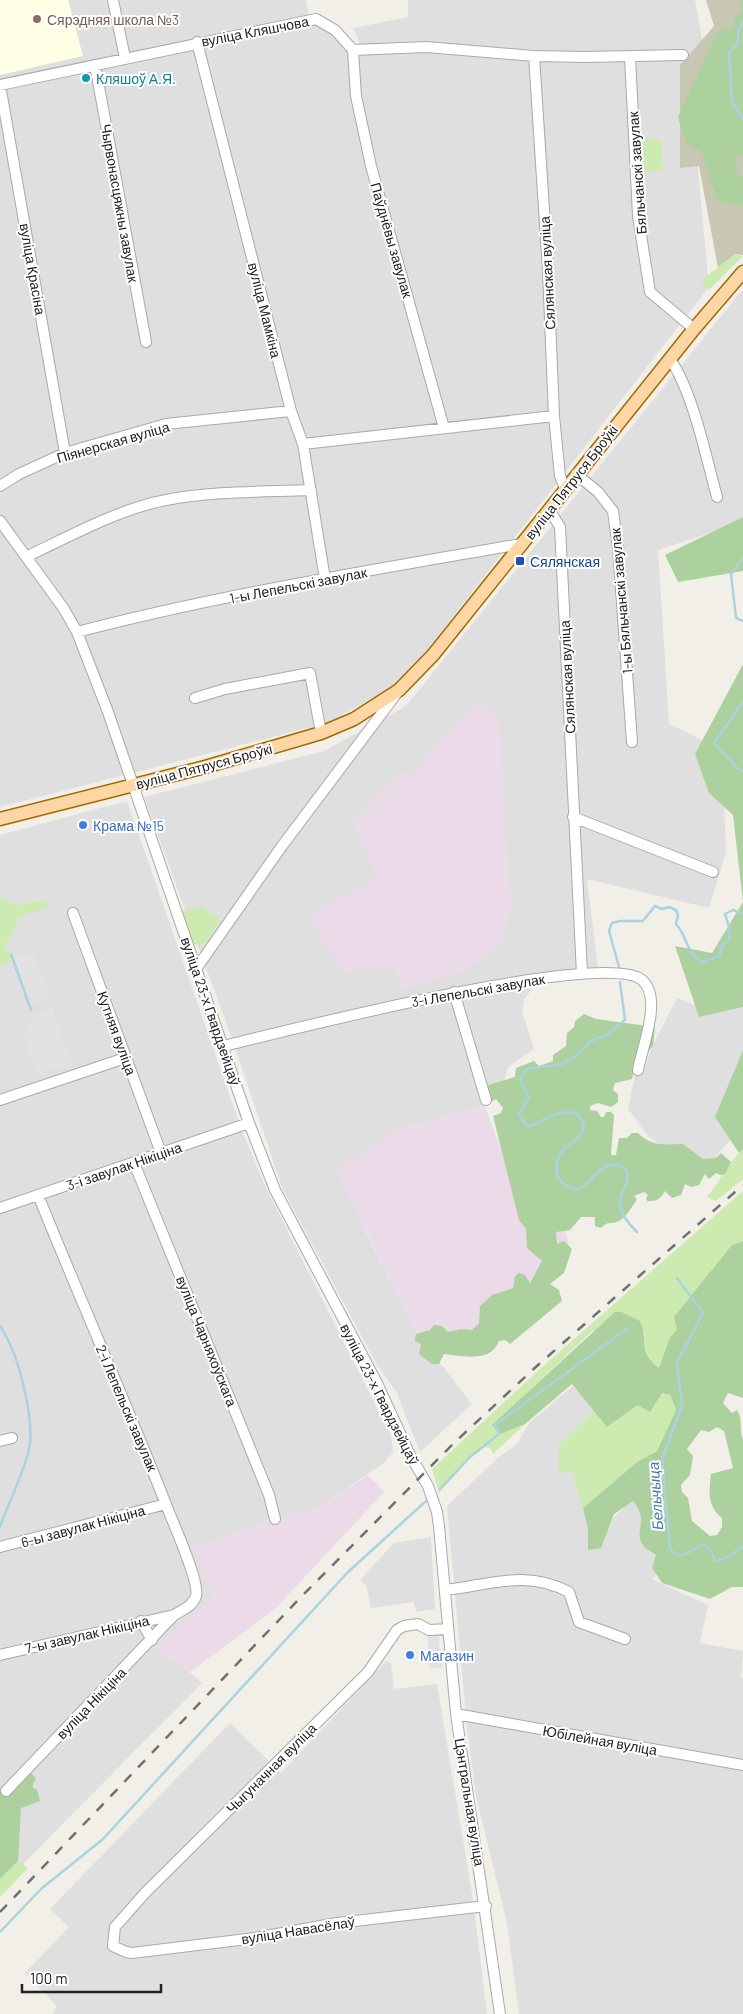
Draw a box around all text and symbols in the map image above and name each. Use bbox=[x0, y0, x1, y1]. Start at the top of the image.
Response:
place label: Сярэдняя школа №3 bbox=[47, 11, 179, 28]
street label: вуліца Кляшчова bbox=[200, 12, 310, 50]
marker: Сярэдняя школа №3 bbox=[31, 13, 43, 25]
place label: Кляшоў А.Я. bbox=[96, 70, 176, 87]
marker: Кляшоў А.Я. bbox=[80, 72, 92, 84]
street label: Бяльчанскі завулак bbox=[624, 110, 650, 235]
street label: Чырвонасцяжны завулак bbox=[98, 123, 142, 284]
street label: Паўднёвы завулак bbox=[367, 180, 417, 300]
street label: Сялянская вуліца bbox=[536, 216, 558, 330]
street label: вуліца Красіна bbox=[17, 222, 49, 317]
street label: вуліца Мамкіна bbox=[245, 261, 285, 360]
street label: Піянерская вуліца bbox=[55, 418, 172, 466]
street label: вуліца Пятруся Броўкі bbox=[521, 421, 621, 543]
street label: 1-ы Бяльчанскі завулак bbox=[606, 526, 636, 675]
place label: Сялянская bbox=[530, 553, 600, 570]
marker: Сялянская bbox=[514, 555, 526, 567]
street label: 1-ы Лепельскі завулак bbox=[228, 563, 369, 607]
street label: Сялянская вуліца bbox=[556, 620, 578, 734]
street label: вуліца Пятруся Броўкі bbox=[134, 740, 274, 792]
place label: Крама №15 bbox=[93, 817, 164, 834]
marker: Крама №15 bbox=[77, 819, 89, 831]
street label: вуліца 23-х Гвардзейцаў bbox=[178, 935, 244, 1087]
street label: 3-і Лепельскі завулак bbox=[410, 970, 547, 1010]
street label: Кутняя вуліца bbox=[94, 989, 140, 1078]
street label: 3-і завулак Нікіціна bbox=[64, 1138, 184, 1194]
street label: вуліца Чарняхоўскага bbox=[173, 1273, 241, 1409]
street label: вуліца 23-х Гвардзейцаў bbox=[337, 1321, 423, 1467]
street label: 2-і Лепельскі завулак bbox=[93, 1342, 162, 1474]
water label: Бельчыца bbox=[644, 1461, 666, 1531]
street label: 6-ы завулак Нікіціна bbox=[19, 1501, 147, 1551]
street label: 7-ы завулак Нікіціна bbox=[23, 1611, 151, 1657]
place label: Магазин bbox=[420, 1647, 474, 1664]
marker: Магазин bbox=[404, 1649, 416, 1661]
street label: вуліца Нікіціна bbox=[53, 1664, 129, 1742]
street label: Чыгуначная вуліца bbox=[222, 1719, 320, 1817]
street label: Юбілейная вуліца bbox=[541, 1722, 659, 1758]
street label: Цэнтральная вуліца bbox=[451, 1737, 489, 1867]
street label: вуліца Навасёлаў bbox=[240, 1913, 356, 1947]
scale bar bbox=[22, 1962, 161, 1994]
text: 100 m bbox=[30, 1969, 68, 1987]

